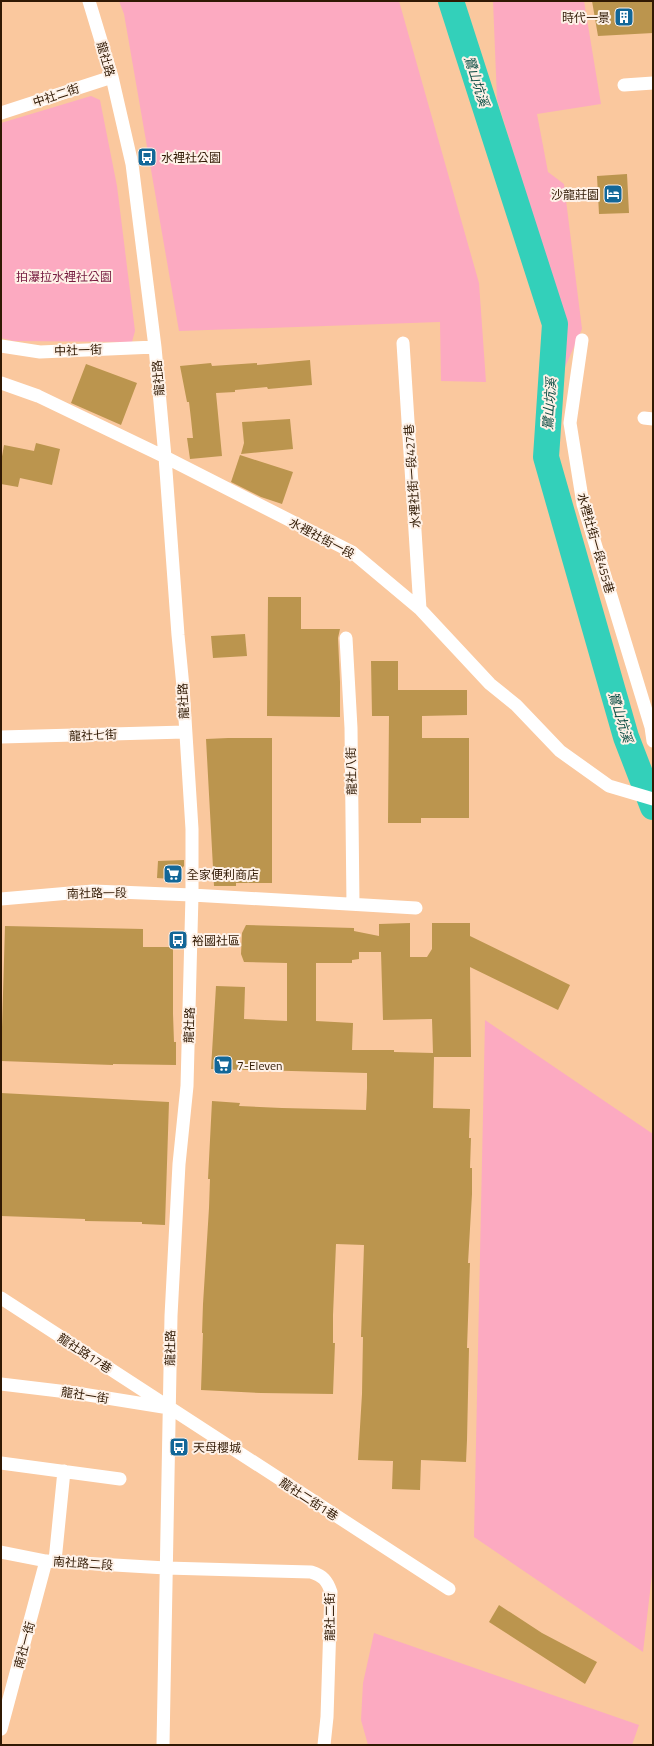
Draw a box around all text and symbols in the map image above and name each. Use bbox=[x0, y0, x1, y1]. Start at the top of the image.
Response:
building icon: 時代一景 bbox=[613, 6, 635, 28]
place label: 時代一景 bbox=[562, 8, 610, 27]
street label: 龍社路 bbox=[92, 39, 120, 79]
water label: 鷺山坑溪 bbox=[459, 53, 495, 111]
street label: 中社二街 bbox=[30, 79, 82, 111]
bus stop icon: 水裡社公園 bbox=[136, 146, 158, 168]
place label: 水裡社公園 bbox=[161, 148, 221, 167]
hotel icon: 沙龍莊園 bbox=[602, 183, 624, 205]
place label: 沙龍莊園 bbox=[551, 185, 599, 204]
park label: 拍瀑拉水裡社公園 bbox=[16, 267, 112, 286]
street label: 中社一街 bbox=[54, 340, 102, 360]
street label: 龍社路 bbox=[147, 359, 169, 397]
water label: 鷺山坑溪 bbox=[537, 375, 561, 431]
street label: 水裡社街一段427巷 bbox=[399, 423, 425, 529]
street label: 水裡社街一段455巷 bbox=[573, 490, 619, 596]
street label: 水裡社街一段 bbox=[286, 513, 358, 563]
street label: 龍社路 bbox=[173, 683, 193, 719]
water label: 鷺山坑溪 bbox=[604, 689, 639, 747]
street label: 龍社七街 bbox=[69, 725, 117, 745]
street label: 龍社八街 bbox=[341, 747, 361, 795]
supermarket icon: 全家便利商店 bbox=[162, 863, 184, 885]
place label: 全家便利商店 bbox=[187, 865, 259, 884]
street label: 南社路一段 bbox=[67, 883, 127, 903]
bus stop icon: 裕國社區 bbox=[167, 929, 189, 951]
place label: 裕國社區 bbox=[192, 931, 240, 950]
street label: 龍社路 bbox=[179, 1007, 199, 1043]
supermarket icon: 7-Eleven bbox=[212, 1054, 234, 1076]
place label: 7-Eleven bbox=[237, 1056, 283, 1075]
street label: 龍社路17巷 bbox=[54, 1328, 116, 1378]
street label: 龍社路 bbox=[160, 1330, 180, 1366]
street label: 龍社一街 bbox=[60, 1382, 110, 1408]
bus stop icon: 天母櫻城 bbox=[168, 1436, 190, 1458]
place label: 天母櫻城 bbox=[193, 1438, 241, 1457]
street label: 龍社二街1巷 bbox=[276, 1473, 342, 1525]
street label: 南社路二段 bbox=[52, 1551, 114, 1575]
street label: 龍社二街 bbox=[320, 1593, 339, 1641]
street label: 南社一街 bbox=[9, 1619, 39, 1671]

